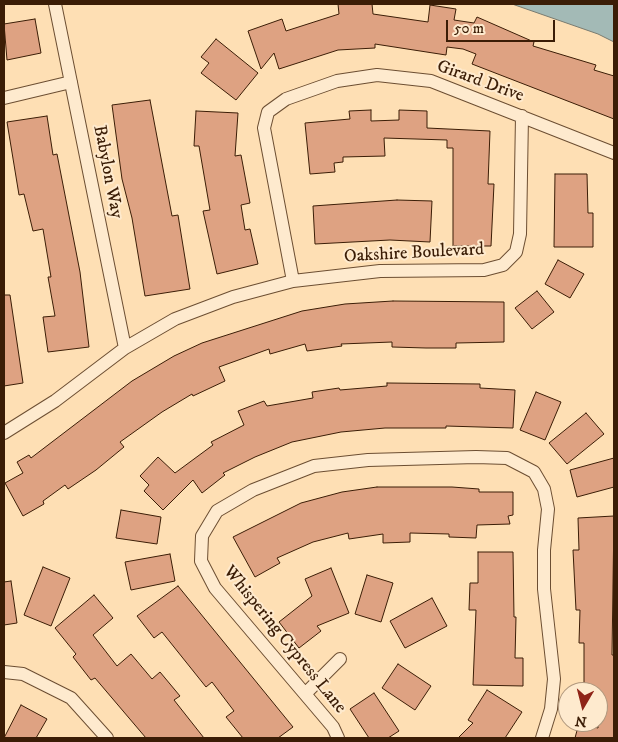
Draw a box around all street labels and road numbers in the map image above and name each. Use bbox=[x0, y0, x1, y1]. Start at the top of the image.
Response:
street label: Girard Drive bbox=[433, 56, 527, 108]
street label: Babylon Way bbox=[87, 124, 127, 220]
street label: Oakshire Boulevard bbox=[343, 240, 485, 268]
street label: Whispering Cypress Lane bbox=[218, 562, 350, 718]

